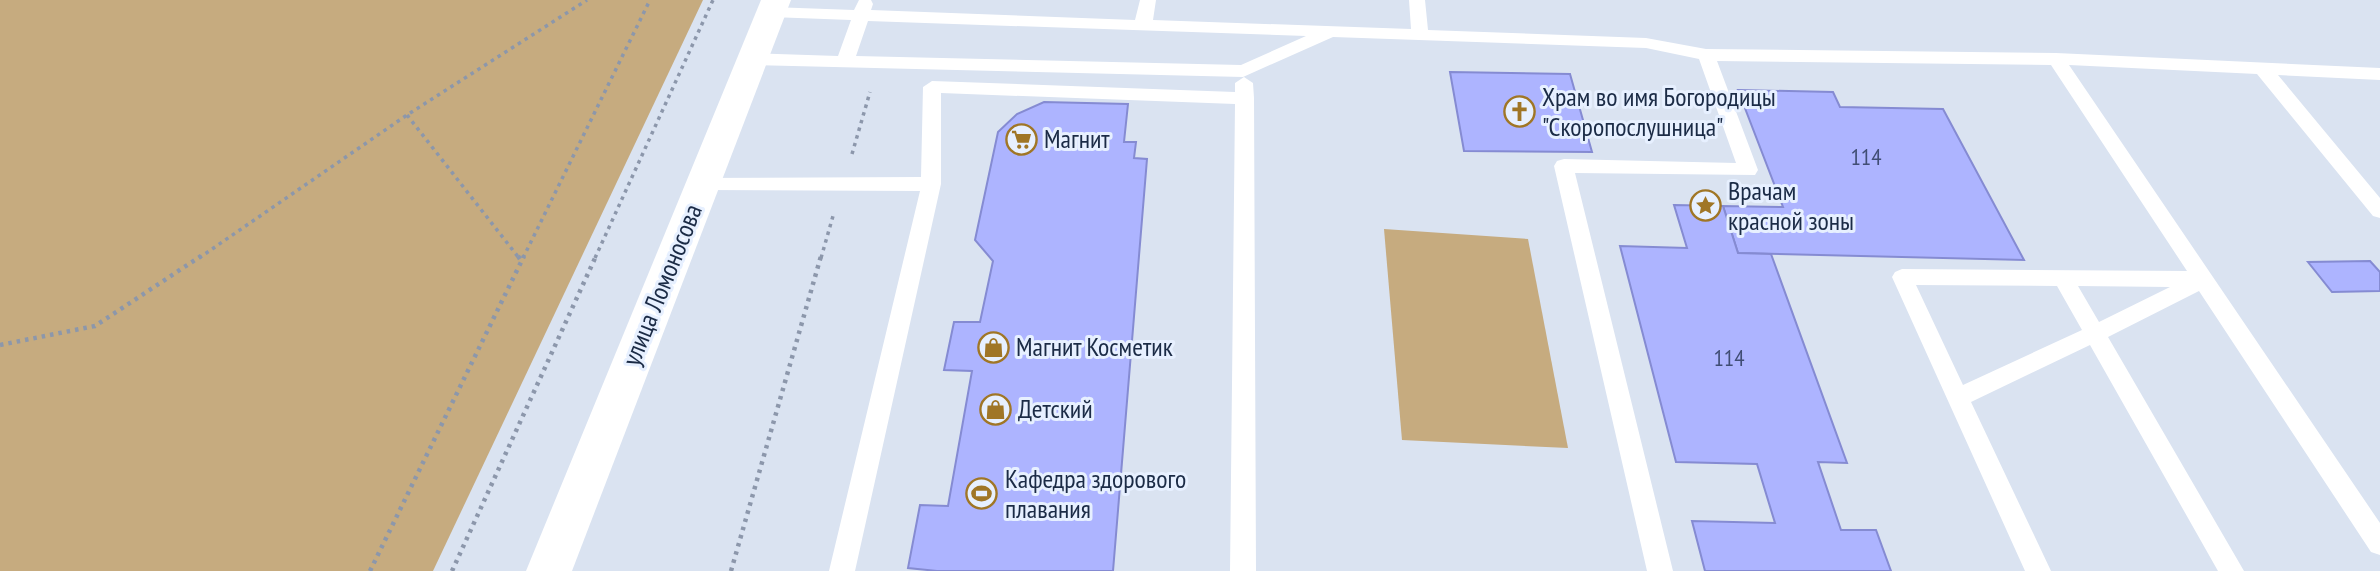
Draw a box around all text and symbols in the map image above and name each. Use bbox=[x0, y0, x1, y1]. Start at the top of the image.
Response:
place label: Храм во имя Богородицы "Скоропослушница" bbox=[1542, 80, 1776, 143]
church icon: Храм во имя Богородицы "Скоропослушница" bbox=[1502, 95, 1536, 129]
supermarket icon: Магнит bbox=[1004, 122, 1038, 156]
place label: Магнит bbox=[1044, 122, 1110, 155]
house number: 114 bbox=[1850, 142, 1882, 171]
place label: Врачам красной зоны bbox=[1728, 174, 1854, 237]
place icon: Врачам красной зоны bbox=[1688, 189, 1722, 223]
street label: улица Ломоносова bbox=[614, 199, 709, 370]
shop icon: Магнит Косметик bbox=[976, 330, 1010, 364]
place label: Магнит Косметик bbox=[1016, 330, 1173, 363]
house number: 114 bbox=[1713, 343, 1745, 372]
shop icon: Детский bbox=[978, 392, 1012, 426]
place label: Детский bbox=[1018, 392, 1093, 425]
place label: Кафедра здорового плавания bbox=[1005, 462, 1186, 525]
sports icon: Кафедра здорового плавания bbox=[965, 477, 999, 511]

